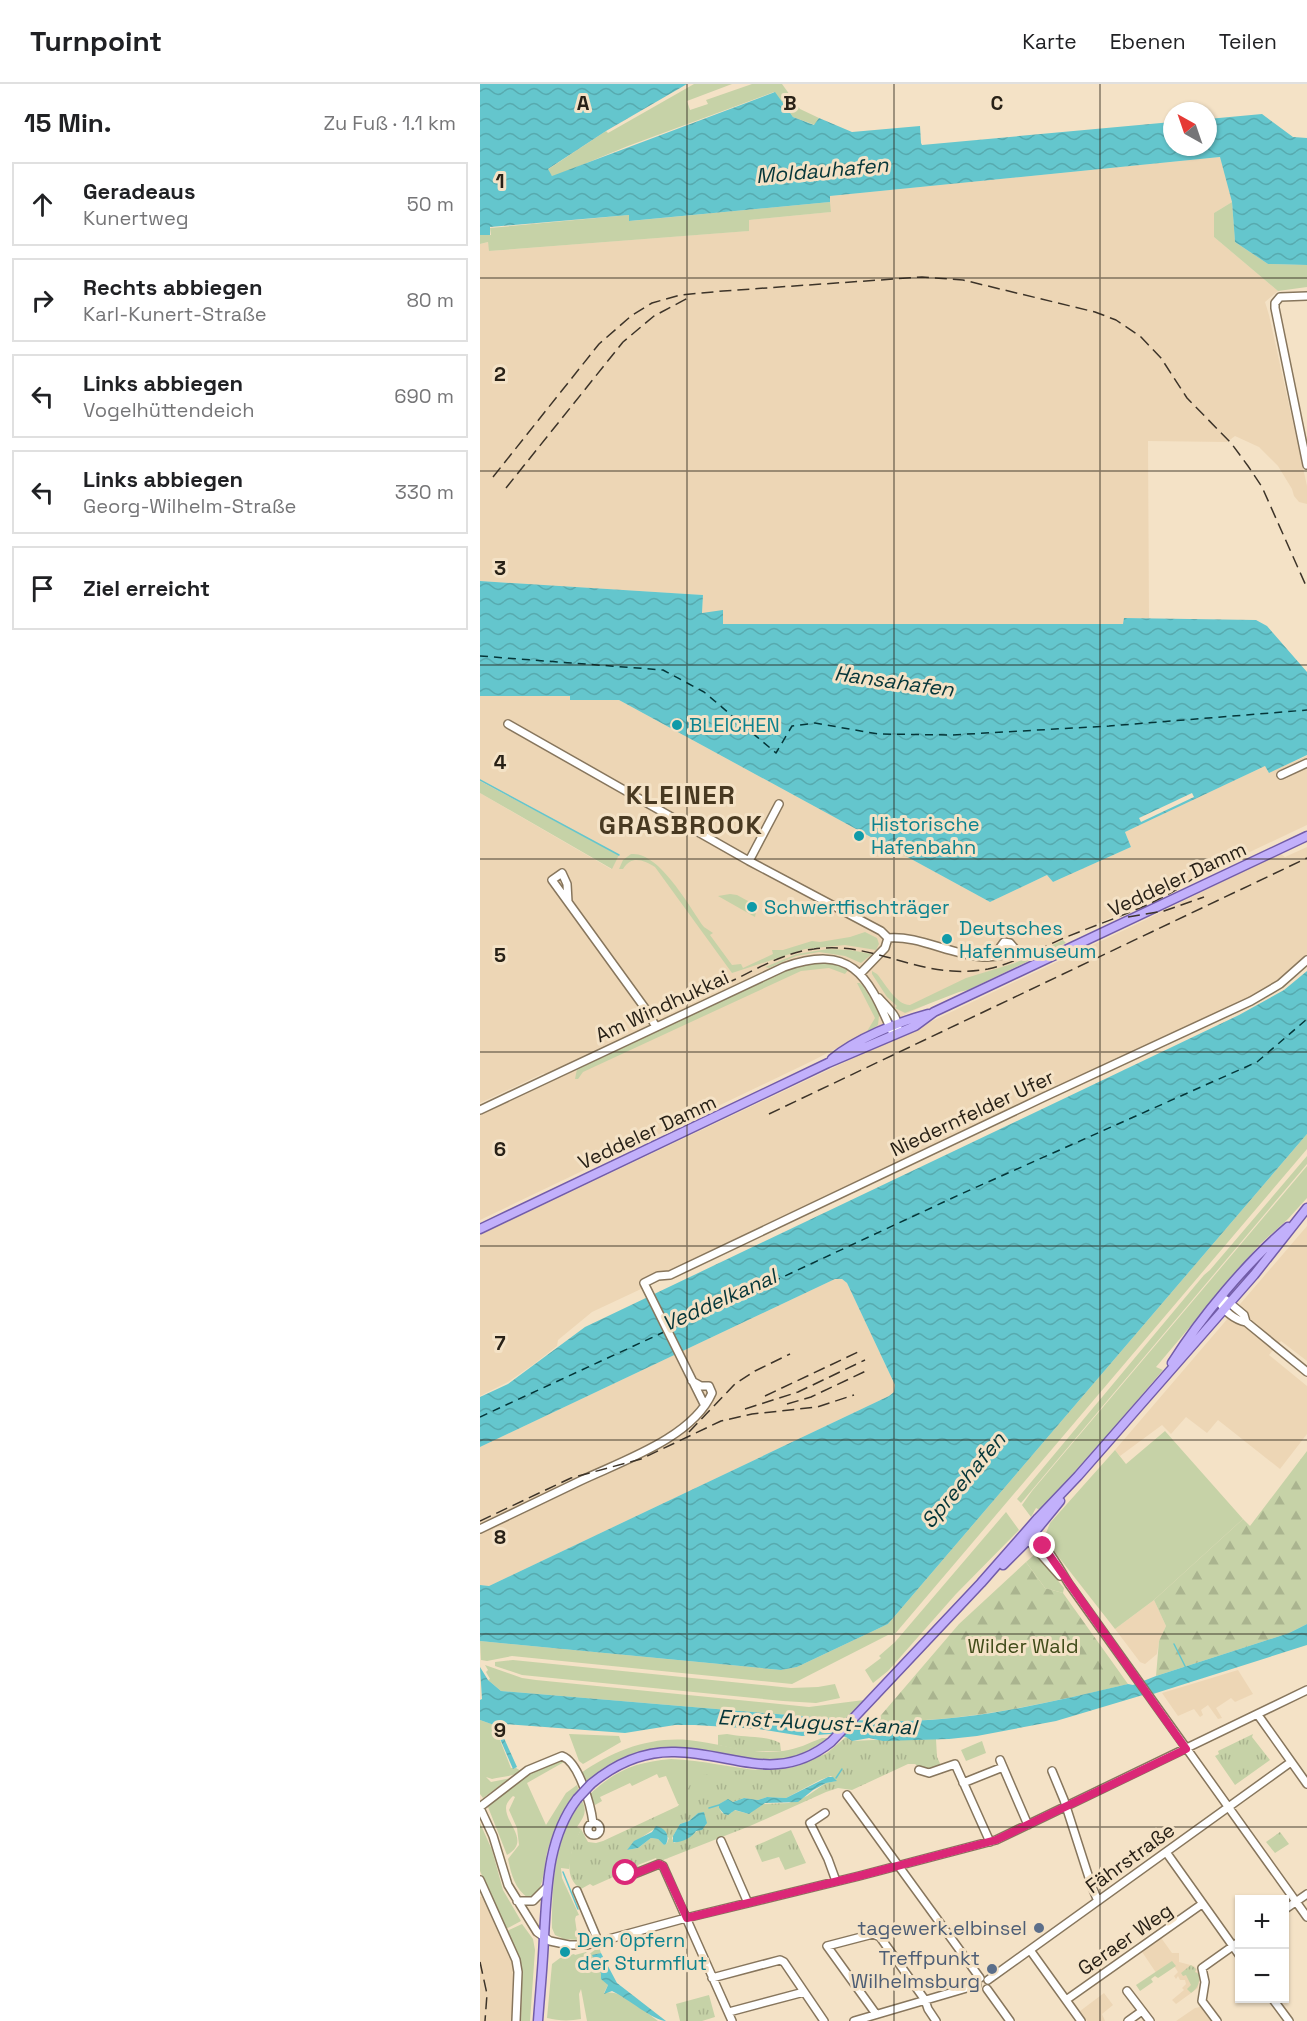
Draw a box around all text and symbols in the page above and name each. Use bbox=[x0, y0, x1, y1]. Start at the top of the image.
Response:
text: Turnpoint bbox=[30, 23, 162, 59]
text: Karte bbox=[1022, 28, 1077, 55]
text: Ebenen bbox=[1110, 28, 1186, 55]
text: Teilen bbox=[1219, 28, 1277, 55]
text: A bbox=[577, 90, 590, 116]
text: B bbox=[783, 90, 797, 116]
text: C bbox=[991, 90, 1004, 116]
north arrow bbox=[1163, 102, 1217, 156]
text: 15 Min. bbox=[24, 106, 112, 140]
text: Zu Fuß · 1.1 km bbox=[323, 110, 456, 136]
water label: Moldauhafen bbox=[755, 151, 890, 189]
text: 1 bbox=[495, 168, 505, 194]
text: Geradeaus bbox=[83, 177, 195, 205]
icon: ahead bbox=[26, 188, 59, 221]
text: 50 m bbox=[407, 191, 454, 217]
text: Kunertweg bbox=[83, 205, 189, 231]
text: Rechts abbiegen bbox=[83, 273, 263, 301]
icon: right bbox=[26, 284, 59, 317]
text: 80 m bbox=[406, 287, 454, 313]
text: Karl-Kunert-Straße bbox=[83, 301, 267, 327]
text: 2 bbox=[494, 361, 506, 387]
text: Links abbiegen bbox=[83, 369, 243, 397]
icon: left bbox=[26, 380, 59, 413]
text: 690 m bbox=[394, 383, 454, 409]
text: Vogelhüttendeich bbox=[83, 397, 255, 423]
text: Links abbiegen bbox=[83, 465, 243, 493]
icon: left bbox=[26, 476, 59, 509]
text: 330 m bbox=[395, 479, 454, 505]
text: Georg-Wilhelm-Straße bbox=[83, 493, 296, 519]
text: 3 bbox=[494, 555, 506, 581]
icon: arrive bbox=[26, 572, 59, 605]
text: Ziel erreicht bbox=[83, 574, 210, 602]
water label: Hansahafen bbox=[833, 659, 956, 703]
place label: BLEICHEN bbox=[689, 712, 780, 738]
marker: BLEICHEN bbox=[670, 718, 684, 732]
text: 4 bbox=[494, 749, 507, 775]
district label: KLEINER GRASBROOK bbox=[599, 778, 763, 842]
place label: Historische Hafenbahn bbox=[871, 811, 980, 860]
marker: Historische Hafenbahn bbox=[852, 829, 866, 843]
street label: Veddeler Damm bbox=[1104, 836, 1250, 922]
place label: Schwertfischträger bbox=[764, 894, 950, 920]
marker: Schwertfischträger bbox=[745, 900, 759, 914]
place label: Deutsches Hafenmuseum bbox=[959, 915, 1097, 964]
marker: Deutsches Hafenmuseum bbox=[940, 932, 954, 946]
text: 5 bbox=[494, 942, 506, 968]
street label: Am Windhukkai bbox=[591, 964, 733, 1048]
street label: Niedernfelder Ufer bbox=[886, 1064, 1058, 1162]
street label: Veddeler Damm bbox=[574, 1089, 720, 1175]
text: 6 bbox=[494, 1136, 506, 1162]
water label: Veddelkanal bbox=[658, 1262, 783, 1337]
text: 7 bbox=[494, 1330, 506, 1356]
water label: Spreehafen bbox=[915, 1426, 1012, 1534]
text: 8 bbox=[494, 1524, 506, 1550]
route end bbox=[1029, 1532, 1055, 1558]
park label: Wilder Wald bbox=[967, 1633, 1079, 1659]
water label: Ernst-August-Kanal bbox=[717, 1703, 920, 1741]
text: 9 bbox=[494, 1717, 506, 1743]
street label: Fährstraße bbox=[1080, 1817, 1180, 1899]
route start bbox=[612, 1859, 638, 1885]
map controls bbox=[1235, 1895, 1289, 2003]
button: + bbox=[1235, 1895, 1289, 1949]
street label: Geraer Weg bbox=[1073, 1897, 1177, 1981]
place label: tagewerk.elbinsel bbox=[857, 1915, 1027, 1941]
marker: tagewerk.elbinsel bbox=[1032, 1921, 1046, 1935]
place label: Den Opfern der Sturmflut bbox=[577, 1927, 707, 1976]
marker: Den Opfern der Sturmflut bbox=[558, 1945, 572, 1959]
place label: Treffpunkt Wilhelmsburg bbox=[851, 1945, 980, 1994]
button: − bbox=[1235, 1949, 1289, 2003]
marker: Treffpunkt Wilhelmsburg bbox=[985, 1962, 999, 1976]

